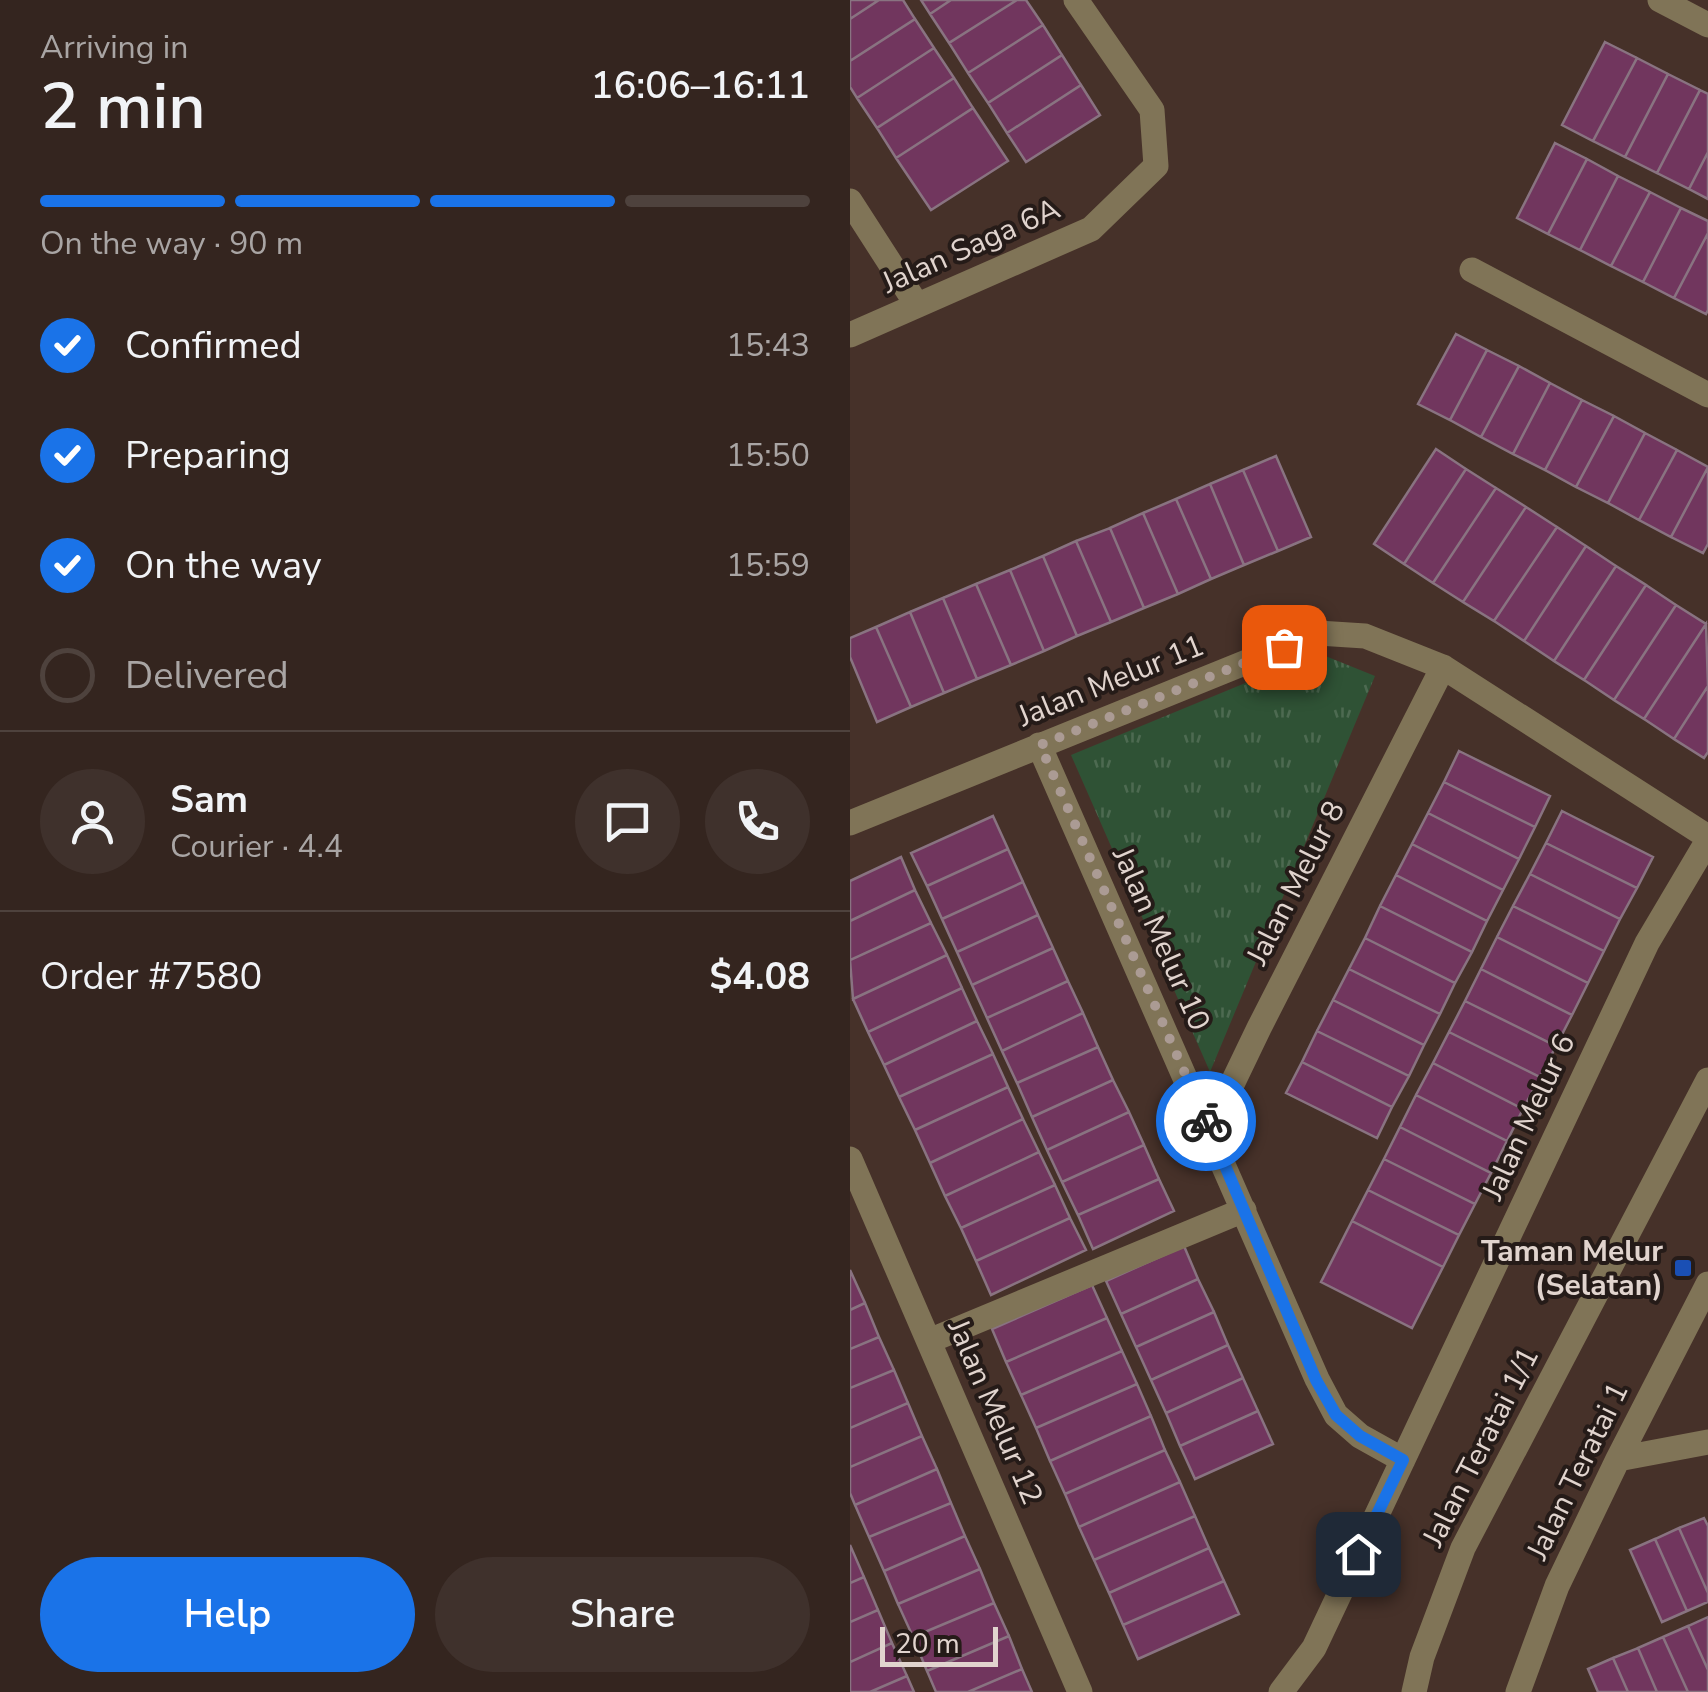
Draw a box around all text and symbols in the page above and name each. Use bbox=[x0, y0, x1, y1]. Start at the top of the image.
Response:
text: Arriving in bbox=[40, 26, 188, 69]
text: 16:06–16:11 bbox=[591, 60, 810, 111]
text: 2 min bbox=[40, 62, 206, 151]
street label: Jalan Saga 6A bbox=[875, 188, 1066, 304]
text: On the way · 90 m bbox=[40, 222, 303, 265]
icon: check bbox=[40, 318, 95, 373]
text: Confirmed bbox=[125, 320, 302, 371]
text: 15:43 bbox=[726, 324, 810, 367]
icon: check bbox=[40, 428, 95, 483]
text: Preparing bbox=[125, 430, 291, 481]
text: 15:50 bbox=[726, 434, 810, 477]
icon: check bbox=[40, 538, 95, 593]
text: On the way bbox=[125, 540, 321, 591]
text: 15:59 bbox=[726, 544, 810, 587]
pin bbox=[1242, 605, 1327, 690]
icon: bag bbox=[1257, 620, 1312, 675]
street label: Jalan Melur 11 bbox=[1011, 625, 1210, 737]
text: Delivered bbox=[125, 650, 289, 701]
button: person bbox=[40, 769, 145, 874]
button: chat bbox=[575, 769, 680, 874]
button: phone bbox=[705, 769, 810, 874]
text: Sam bbox=[170, 774, 248, 825]
street label: Jalan Melur 8 bbox=[1237, 794, 1355, 973]
text: Courier · 4.4 bbox=[170, 825, 343, 868]
street label: Jalan Melur 10 bbox=[1102, 840, 1220, 1037]
text: Order #7580 bbox=[40, 951, 262, 1002]
text: $4.08 bbox=[709, 951, 810, 1002]
street label: Jalan Melur 6 bbox=[1472, 1027, 1585, 1208]
courier bbox=[1156, 1071, 1256, 1171]
icon: bike bbox=[1179, 1094, 1234, 1149]
place label: Taman Melur (Selatan) bbox=[1481, 1231, 1663, 1306]
marker: Taman Melur (Selatan) bbox=[1672, 1257, 1694, 1279]
street label: Jalan Melur 12 bbox=[937, 1312, 1052, 1511]
street label: Jalan Teratai 1/1 bbox=[1413, 1340, 1549, 1555]
street label: Jalan Teratai 1 bbox=[1517, 1376, 1639, 1567]
pin bbox=[1316, 1512, 1401, 1597]
icon: home bbox=[1331, 1527, 1386, 1582]
button: Help bbox=[40, 1557, 415, 1672]
button: Share bbox=[435, 1557, 810, 1672]
scale bar bbox=[880, 1622, 998, 1666]
text: 20 m bbox=[895, 1625, 960, 1663]

